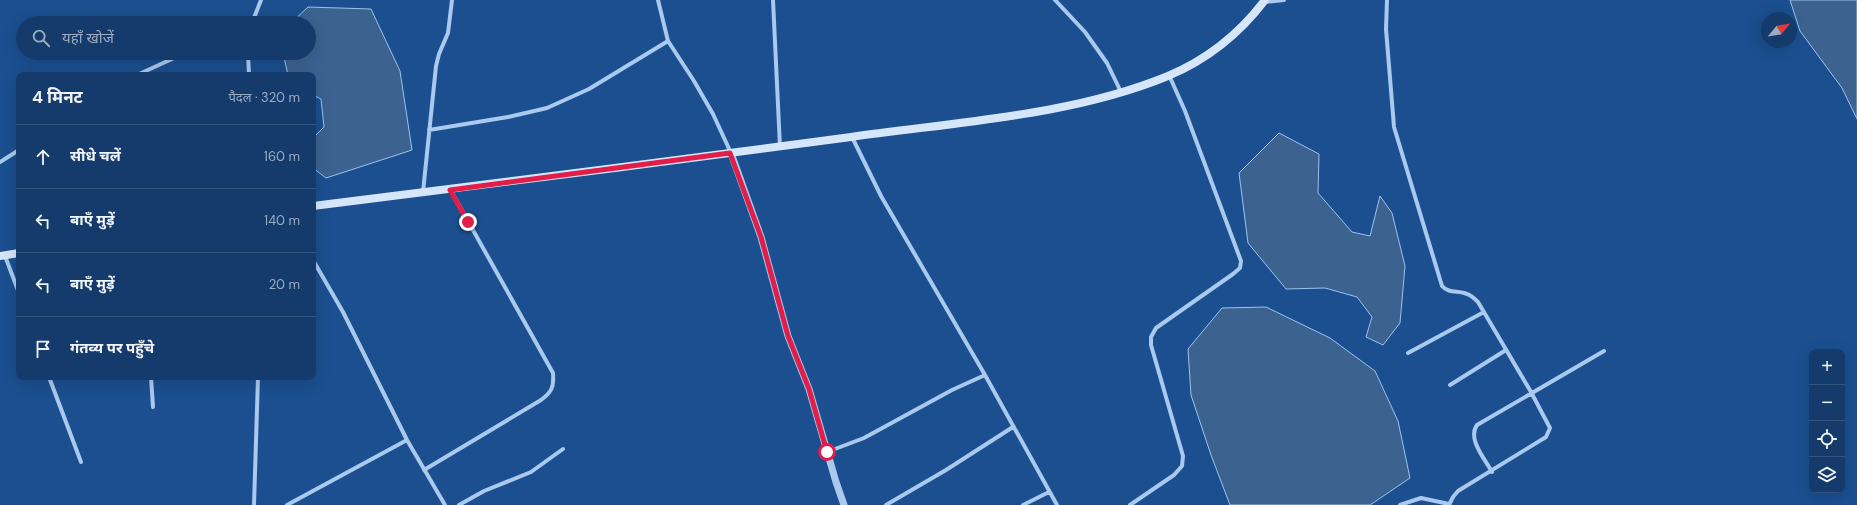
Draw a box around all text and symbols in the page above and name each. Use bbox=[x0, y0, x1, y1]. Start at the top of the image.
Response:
north arrow bbox=[1761, 12, 1797, 48]
search box bbox=[16, 16, 316, 60]
icon: search bbox=[30, 27, 52, 49]
text: यहाँ खोजें bbox=[62, 28, 114, 48]
text: 4 मिनट bbox=[32, 86, 83, 108]
text: पैदल · 320 m bbox=[228, 89, 300, 106]
icon: ahead bbox=[32, 146, 54, 168]
text: सीधे चलें bbox=[70, 146, 121, 166]
text: 160 m bbox=[264, 148, 300, 165]
icon: left bbox=[32, 210, 54, 232]
text: बाएँ मुड़ें bbox=[70, 210, 115, 230]
text: 140 m bbox=[264, 212, 300, 229]
route end bbox=[459, 213, 477, 231]
icon: left bbox=[32, 274, 54, 296]
text: बाएँ मुड़ें bbox=[70, 274, 115, 294]
text: 20 m bbox=[269, 276, 300, 293]
icon: arrive bbox=[32, 338, 54, 360]
text: गंतव्य पर पहुँचे bbox=[70, 338, 154, 358]
map controls bbox=[1809, 349, 1845, 493]
button: + bbox=[1809, 349, 1845, 385]
button: − bbox=[1809, 385, 1845, 421]
button: locate bbox=[1809, 421, 1845, 457]
route start bbox=[818, 443, 836, 461]
button: layers bbox=[1809, 457, 1845, 493]

